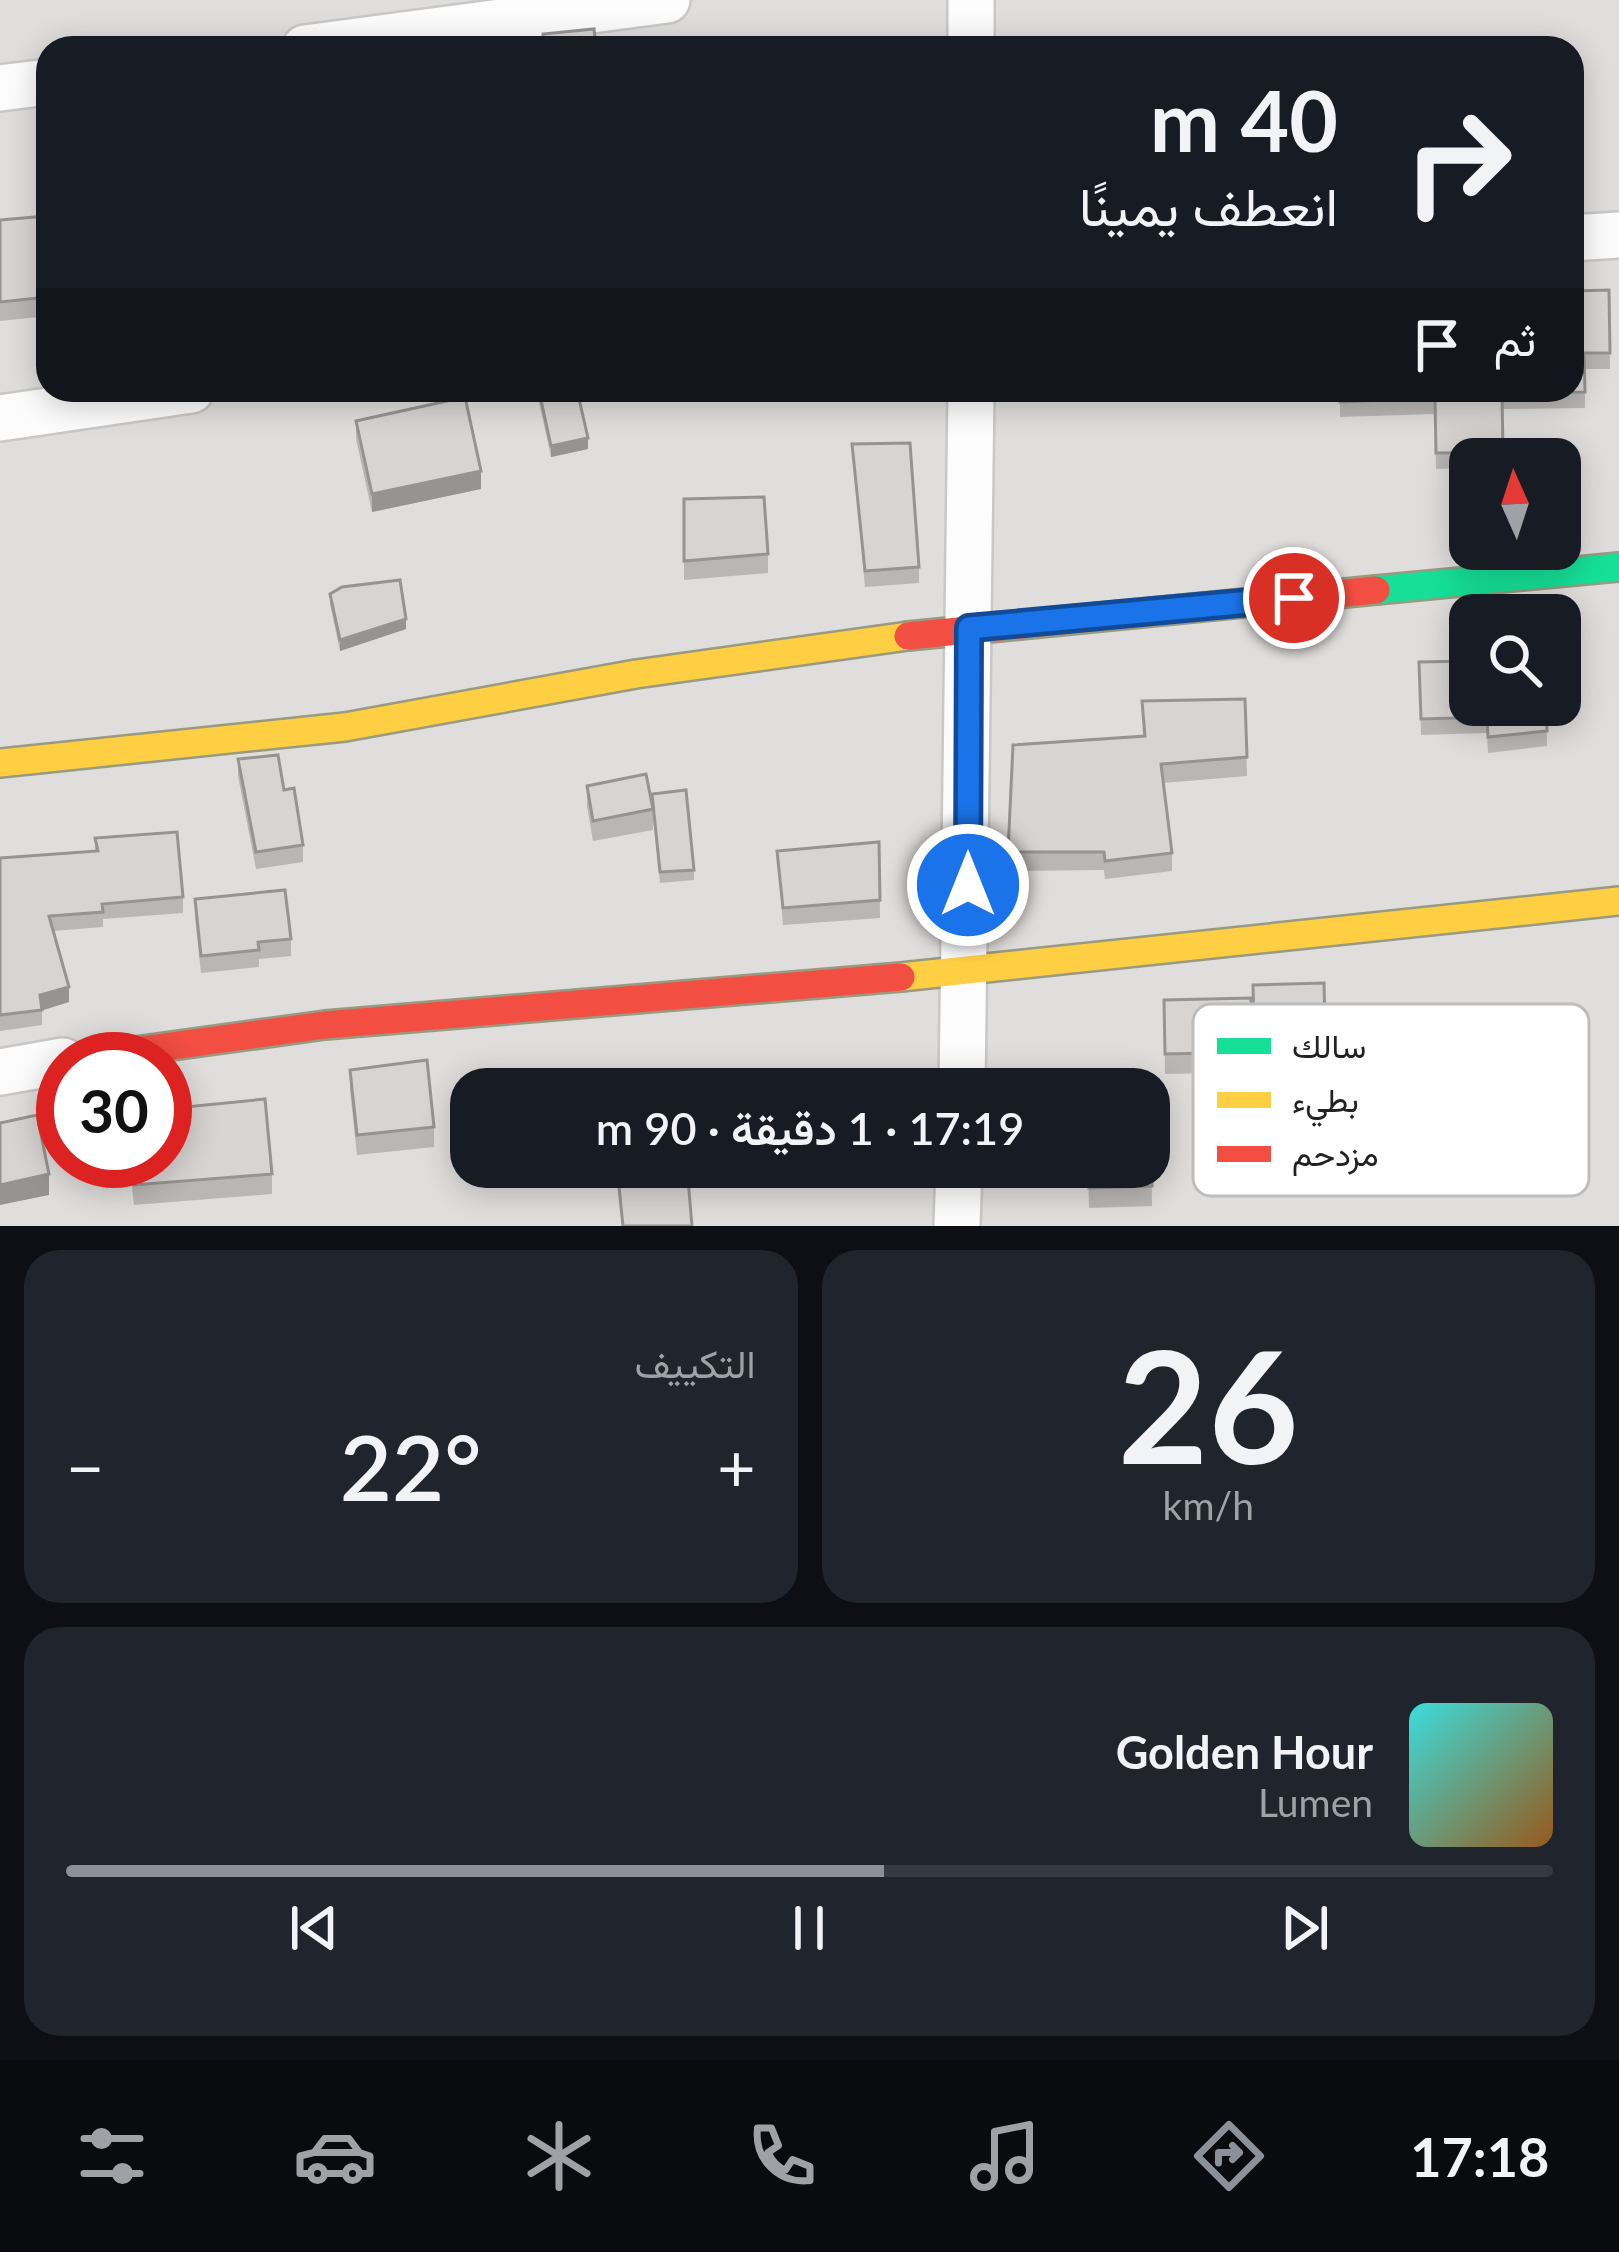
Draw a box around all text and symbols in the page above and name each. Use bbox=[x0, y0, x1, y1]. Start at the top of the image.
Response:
text: 40 m bbox=[1150, 69, 1338, 170]
icon: right bbox=[1380, 84, 1536, 240]
text: انعطف يمينًا bbox=[1079, 173, 1338, 238]
icon: arrive bbox=[1404, 312, 1470, 378]
text: ثم bbox=[1494, 312, 1536, 366]
north arrow bbox=[1449, 438, 1581, 570]
map controls bbox=[1449, 438, 1581, 726]
pin bbox=[1243, 547, 1345, 649]
icon: arrive bbox=[1261, 565, 1327, 631]
button: search bbox=[1449, 594, 1581, 726]
position arrow bbox=[905, 822, 1031, 948]
legend bbox=[1193, 1004, 1589, 1196]
text: سالك bbox=[1292, 1025, 1366, 1065]
speed limit sign: 30 bbox=[36, 1032, 192, 1188]
text: بطيء bbox=[1292, 1079, 1359, 1127]
text: 17:19 · 1 دقيقة · 90 m bbox=[596, 1101, 1024, 1155]
text: مزدحم bbox=[1292, 1133, 1379, 1176]
text: 26 bbox=[1118, 1310, 1299, 1497]
text: التكييف bbox=[635, 1340, 756, 1386]
text: 22° bbox=[340, 1412, 482, 1520]
text: − bbox=[66, 1427, 104, 1506]
text: + bbox=[717, 1427, 755, 1506]
text: km/h bbox=[1163, 1482, 1254, 1528]
text: Golden Hour bbox=[1116, 1725, 1373, 1779]
text: Lumen bbox=[1258, 1779, 1373, 1825]
icon: previous bbox=[281, 1895, 347, 1961]
icon: pause bbox=[776, 1895, 842, 1961]
icon: next bbox=[1272, 1895, 1338, 1961]
icon: filters bbox=[70, 2114, 154, 2198]
icon: car bbox=[293, 2114, 377, 2198]
icon: climate bbox=[517, 2114, 601, 2198]
icon: phone bbox=[740, 2114, 824, 2198]
icon: music bbox=[963, 2114, 1047, 2198]
icon: directions bbox=[1187, 2114, 1271, 2198]
text: 17:18 bbox=[1410, 2124, 1549, 2189]

